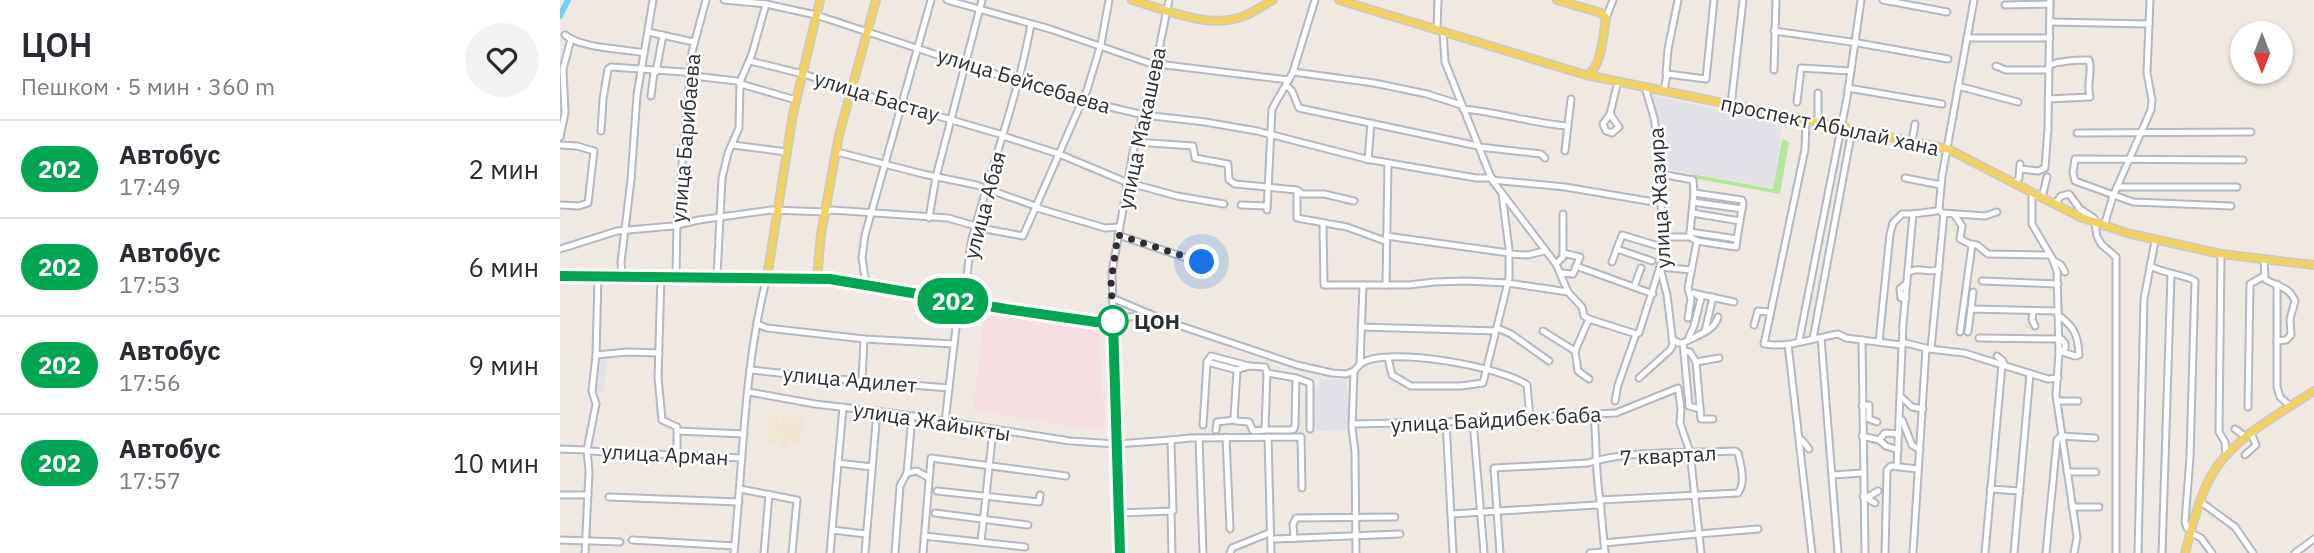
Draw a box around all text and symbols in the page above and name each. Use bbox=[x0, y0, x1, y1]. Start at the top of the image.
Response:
north arrow bbox=[2230, 21, 2292, 84]
map controls bbox=[2230, 21, 2293, 84]
text: ЦОН bbox=[21, 23, 93, 66]
button: heart bbox=[465, 23, 539, 97]
street label: улица Бейсебаева bbox=[934, 40, 1114, 120]
street label: улица Макашева bbox=[1110, 44, 1172, 212]
street label: улица Барибаева bbox=[664, 52, 706, 224]
street label: улица Бастау bbox=[811, 64, 944, 128]
text: Пешком · 5 мин · 360 m bbox=[21, 71, 275, 101]
street label: проспект Абылай хана bbox=[1718, 88, 1942, 162]
street label: улица Жазира bbox=[1641, 127, 1677, 269]
text: Автобус bbox=[119, 137, 221, 171]
street label: улица Абая bbox=[956, 148, 1012, 262]
text: 2 мин bbox=[469, 152, 539, 186]
text: 202 bbox=[38, 153, 81, 185]
text: 17:49 bbox=[119, 171, 181, 201]
text: Автобус bbox=[119, 235, 221, 269]
your location bbox=[1184, 244, 1219, 279]
text: 6 мин bbox=[469, 250, 539, 284]
text: 202 bbox=[38, 251, 81, 283]
text: 17:53 bbox=[119, 269, 181, 299]
line badge: 202 bbox=[913, 278, 993, 324]
text: 202 bbox=[931, 285, 975, 317]
marker: ЦОН bbox=[1098, 306, 1128, 336]
place label: ЦОН bbox=[1134, 307, 1180, 335]
text: Автобус bbox=[119, 333, 221, 367]
text: 9 мин bbox=[469, 348, 539, 382]
text: 202 bbox=[38, 349, 81, 381]
street label: улица Адилет bbox=[782, 359, 919, 399]
text: 17:56 bbox=[119, 367, 181, 397]
street label: улица Жайыкты bbox=[851, 395, 1013, 447]
street label: улица Байдибек баба bbox=[1390, 399, 1602, 439]
text: Автобус bbox=[119, 431, 221, 465]
street label: улица Арман bbox=[601, 437, 729, 471]
street label: 7 квартал bbox=[1619, 438, 1717, 472]
text: 10 мин bbox=[453, 446, 539, 480]
text: 202 bbox=[38, 447, 81, 479]
text: 17:57 bbox=[119, 465, 181, 495]

